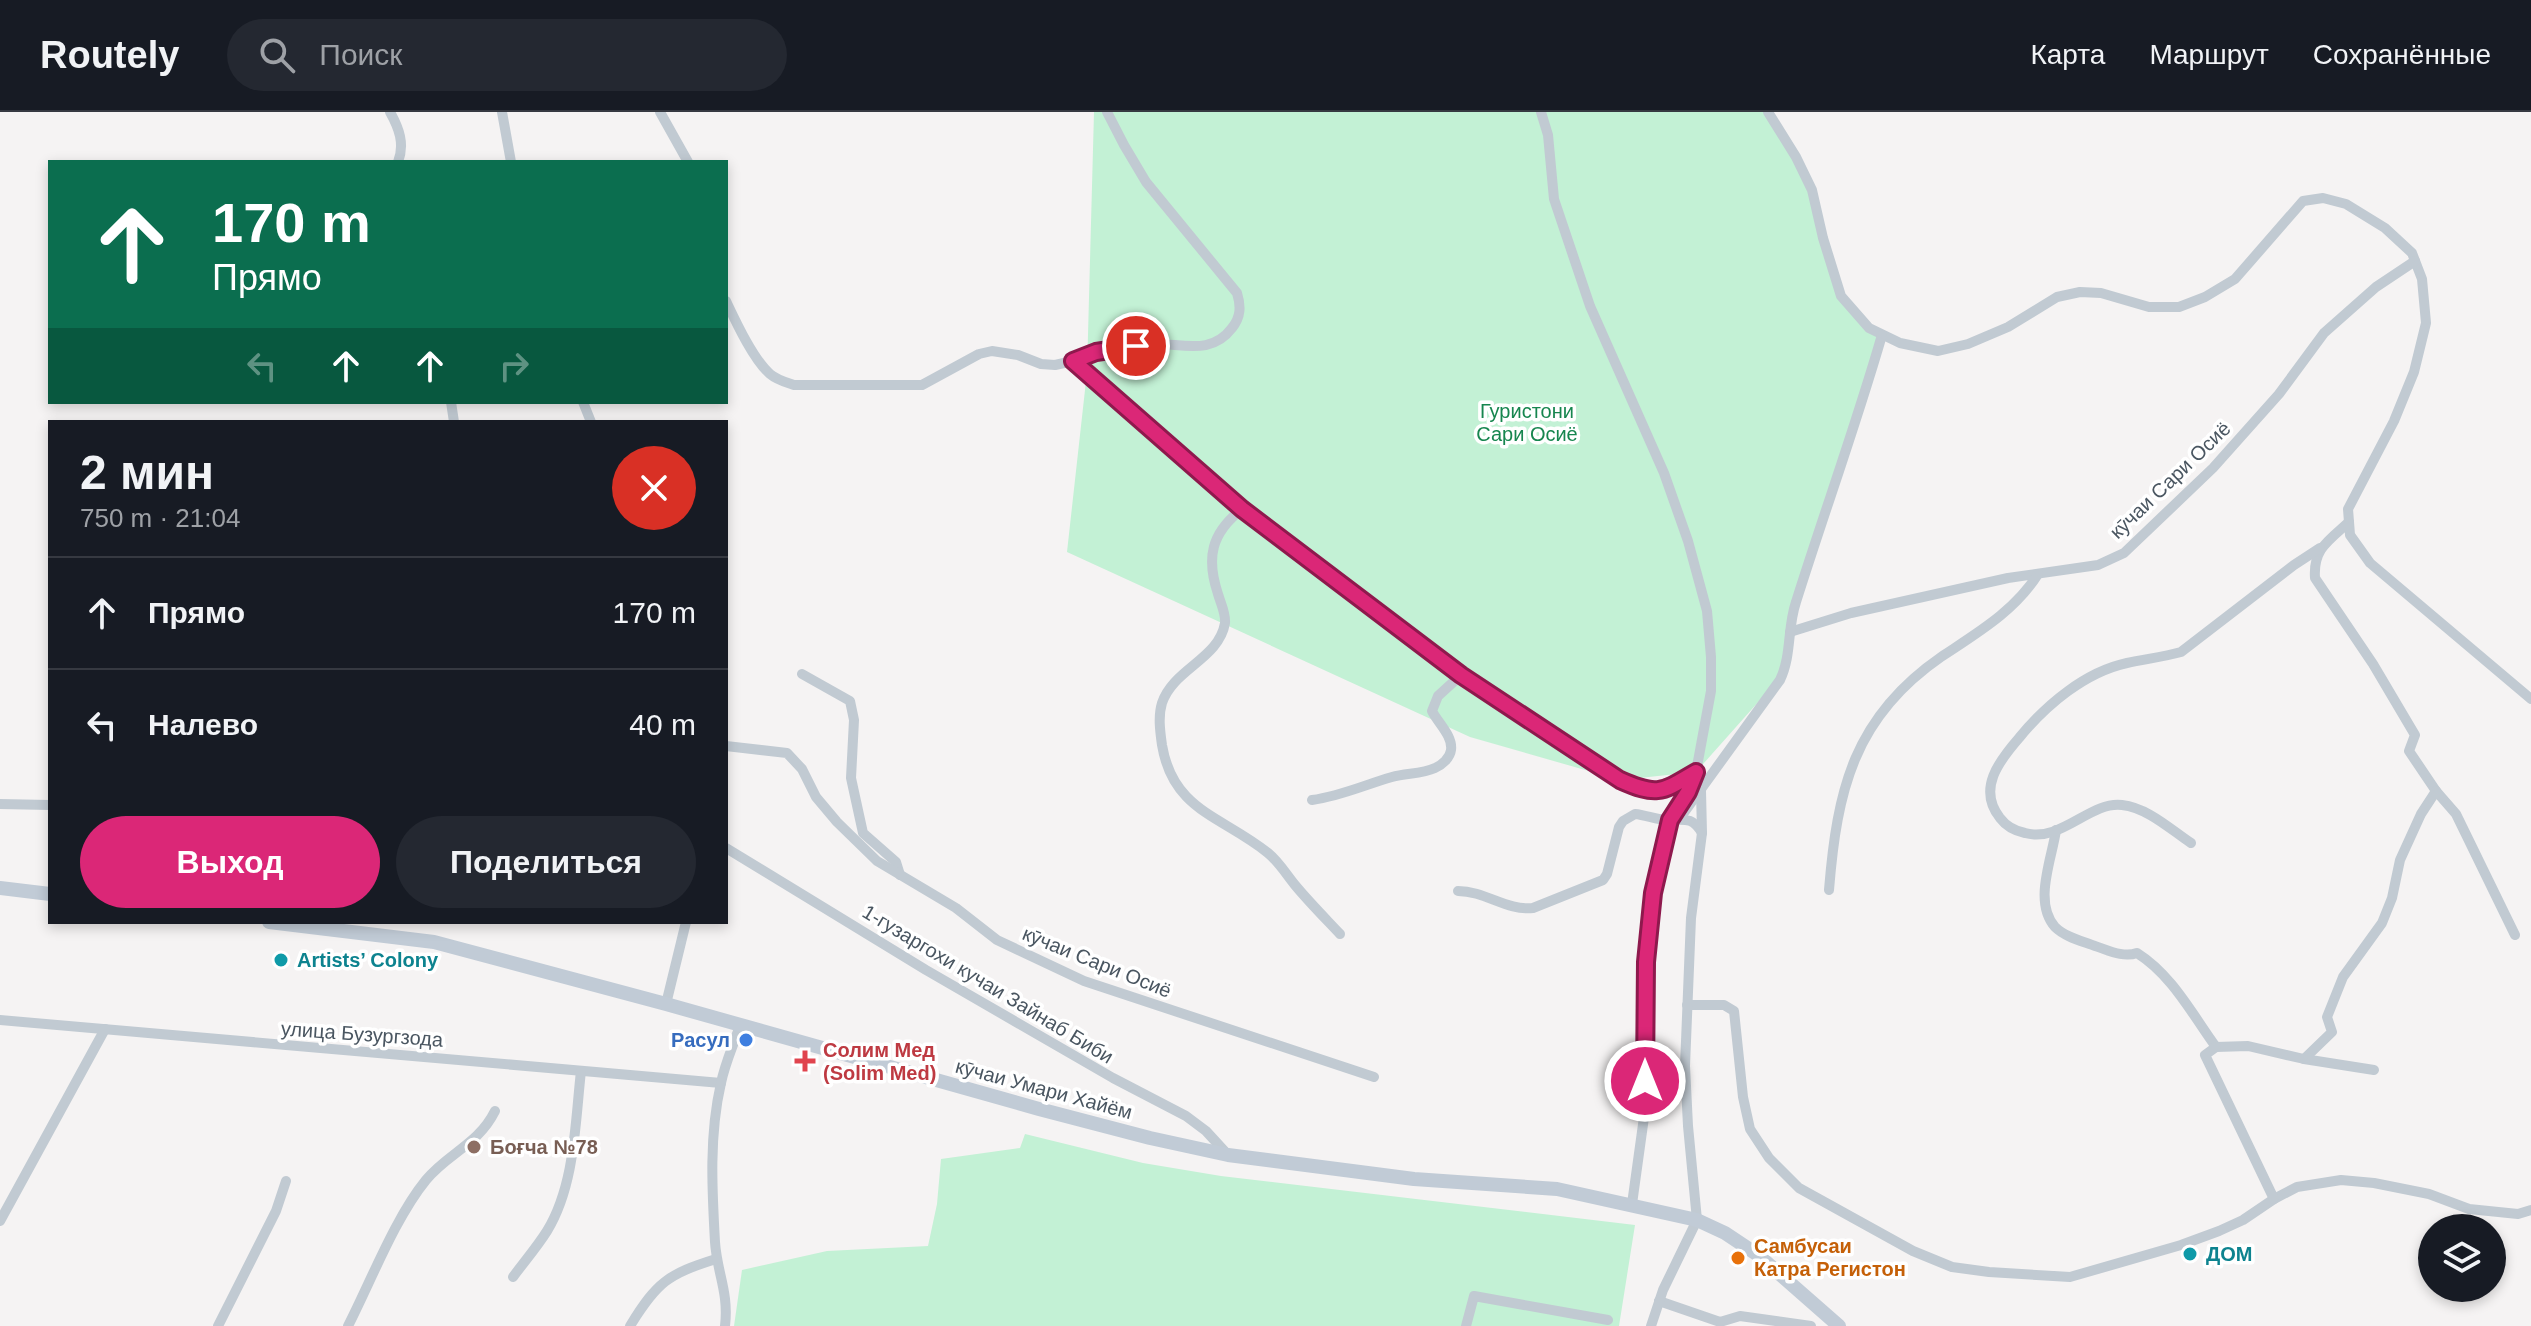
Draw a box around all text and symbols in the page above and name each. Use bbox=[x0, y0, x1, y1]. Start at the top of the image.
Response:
search box bbox=[227, 19, 787, 91]
icon: search bbox=[255, 33, 299, 77]
text: Routely bbox=[40, 34, 179, 76]
text: Поиск bbox=[319, 38, 403, 71]
text: Карта bbox=[2030, 39, 2105, 70]
text: Маршрут bbox=[2149, 39, 2269, 70]
text: Сохранённые bbox=[2313, 39, 2491, 70]
text: 170 m bbox=[212, 191, 371, 254]
icon: ahead bbox=[80, 192, 184, 296]
text: Прямо bbox=[212, 257, 322, 298]
pin bbox=[1102, 312, 1170, 380]
icon: arrive bbox=[1114, 324, 1158, 368]
icon: left bbox=[240, 344, 284, 388]
icon: ahead bbox=[324, 344, 368, 388]
icon: ahead bbox=[408, 344, 452, 388]
icon: right bbox=[492, 344, 536, 388]
park label: Гуристони Сари Осиё bbox=[1476, 400, 1578, 445]
street label: кӯчаи Сари Осиё bbox=[2105, 417, 2235, 543]
text: 2 мин bbox=[80, 446, 214, 499]
button: close bbox=[612, 446, 696, 530]
text: 750 m · 21:04 bbox=[80, 503, 240, 533]
icon: ahead bbox=[80, 591, 124, 635]
text: Прямо bbox=[148, 596, 245, 629]
text: 170 m bbox=[613, 596, 696, 629]
icon: left bbox=[80, 703, 124, 747]
text: Налево bbox=[148, 708, 258, 741]
text: 40 m bbox=[629, 708, 696, 741]
button: Выход bbox=[80, 816, 380, 908]
button: Поделиться bbox=[396, 816, 696, 908]
street label: 1-гузаргохи кучаи Зайнаб Биби bbox=[859, 900, 1117, 1068]
street label: кӯчаи Сари Осиё bbox=[1019, 922, 1175, 1002]
place label: Artists’ Colony bbox=[297, 949, 439, 971]
marker: Artists’ Colony bbox=[272, 951, 290, 969]
street label: улица Бузургзода bbox=[280, 1017, 445, 1051]
place label: Расул bbox=[671, 1029, 730, 1051]
marker: Расул bbox=[737, 1031, 755, 1049]
place label: Солим Мед (Solim Med) bbox=[823, 1039, 936, 1084]
position arrow bbox=[1603, 1039, 1687, 1123]
marker: Солим Мед (Solim Med) bbox=[794, 1050, 816, 1072]
street label: кӯчаи Умари Хайём bbox=[953, 1055, 1135, 1123]
place label: Боғча №78 bbox=[490, 1136, 598, 1158]
marker: Боғча №78 bbox=[465, 1138, 483, 1156]
map controls bbox=[2418, 1214, 2506, 1302]
button: layers bbox=[2418, 1214, 2506, 1302]
place label: Самбусаи Катра Регистон bbox=[1754, 1235, 1906, 1280]
place label: ДОМ bbox=[2206, 1243, 2252, 1265]
marker: ДОМ bbox=[2181, 1245, 2199, 1263]
marker: Самбусаи Катра Регистон bbox=[1729, 1249, 1747, 1267]

